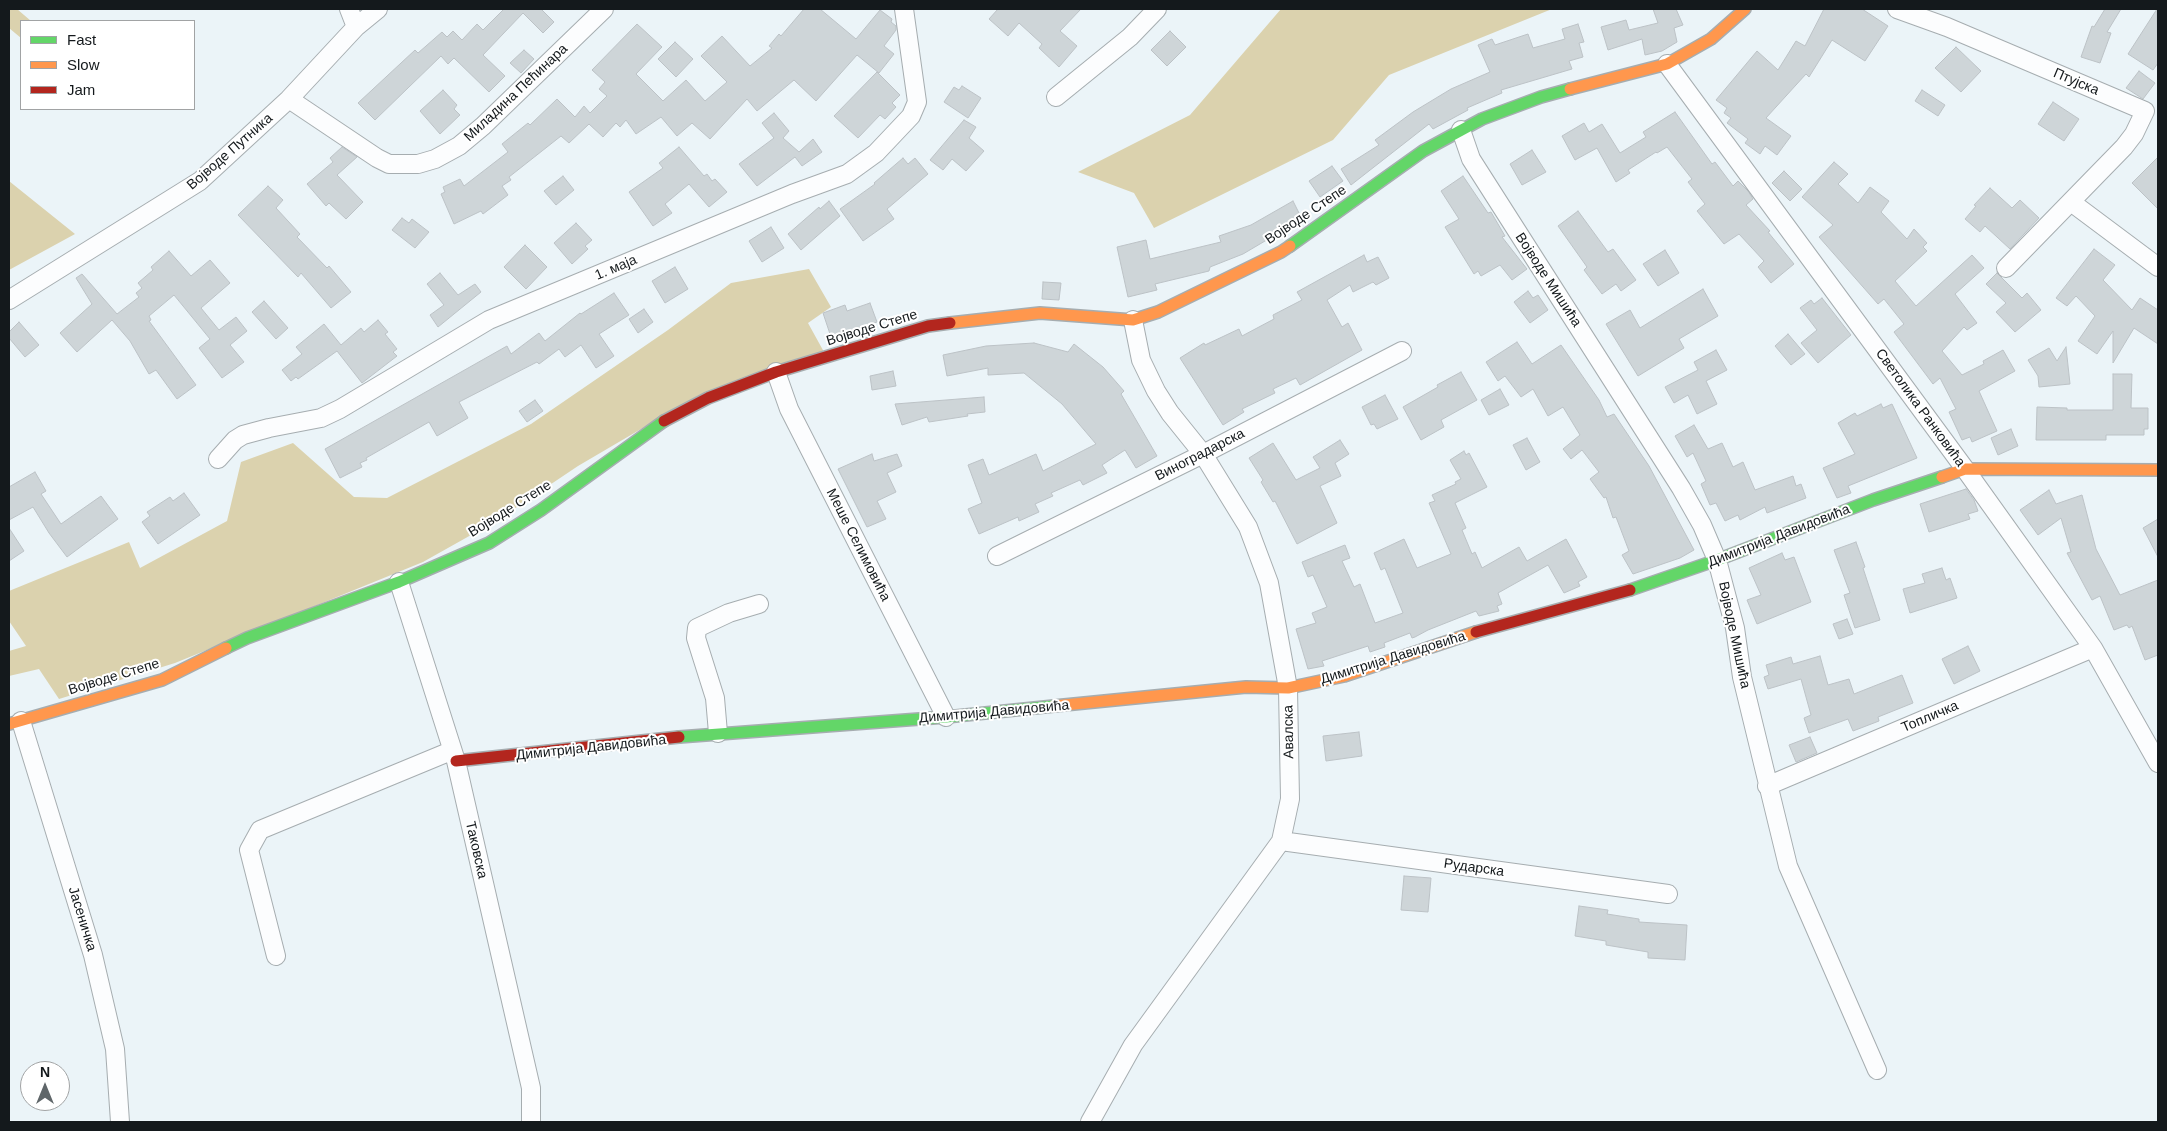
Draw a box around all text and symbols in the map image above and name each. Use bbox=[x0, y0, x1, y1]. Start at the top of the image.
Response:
legend bbox=[20, 20, 195, 110]
text: Fast bbox=[67, 31, 96, 48]
street label: Миладина Пећинара bbox=[461, 41, 571, 145]
text: Slow bbox=[67, 56, 100, 73]
street label: Птујска bbox=[2051, 65, 2101, 99]
text: Jam bbox=[67, 81, 95, 98]
street label: Војводе Путника bbox=[184, 110, 276, 194]
street label: Војводе Степе bbox=[1262, 182, 1350, 248]
street label: Војводе Мишића bbox=[1511, 230, 1585, 330]
street label: 1. маја bbox=[593, 252, 639, 284]
street label: Војводе Степе bbox=[824, 306, 920, 350]
street label: Светолика Ранковића bbox=[1872, 346, 1968, 470]
street label: Виноградарска bbox=[1152, 425, 1248, 485]
street label: Војводе Степе bbox=[466, 477, 554, 541]
street label: Меше Селимовића bbox=[822, 486, 894, 604]
street label: Димитрија Давидовића bbox=[1706, 501, 1852, 571]
street label: Војводе Мишића bbox=[1714, 580, 1754, 690]
street label: Димитрија Давидовића bbox=[1318, 628, 1468, 688]
street label: Војводе Степе bbox=[66, 655, 162, 699]
street label: Димитрија Давидовића bbox=[918, 697, 1070, 727]
street label: Топличка bbox=[1899, 697, 1961, 737]
street label: Авалска bbox=[1280, 705, 1298, 759]
street label: Димитрија Давидовића bbox=[515, 732, 667, 764]
street label: Таковска bbox=[461, 820, 491, 880]
street label: Рударска bbox=[1443, 855, 1505, 881]
street label: Јасеничка bbox=[64, 885, 100, 953]
north arrow bbox=[20, 1061, 70, 1111]
text: N bbox=[40, 1064, 50, 1080]

